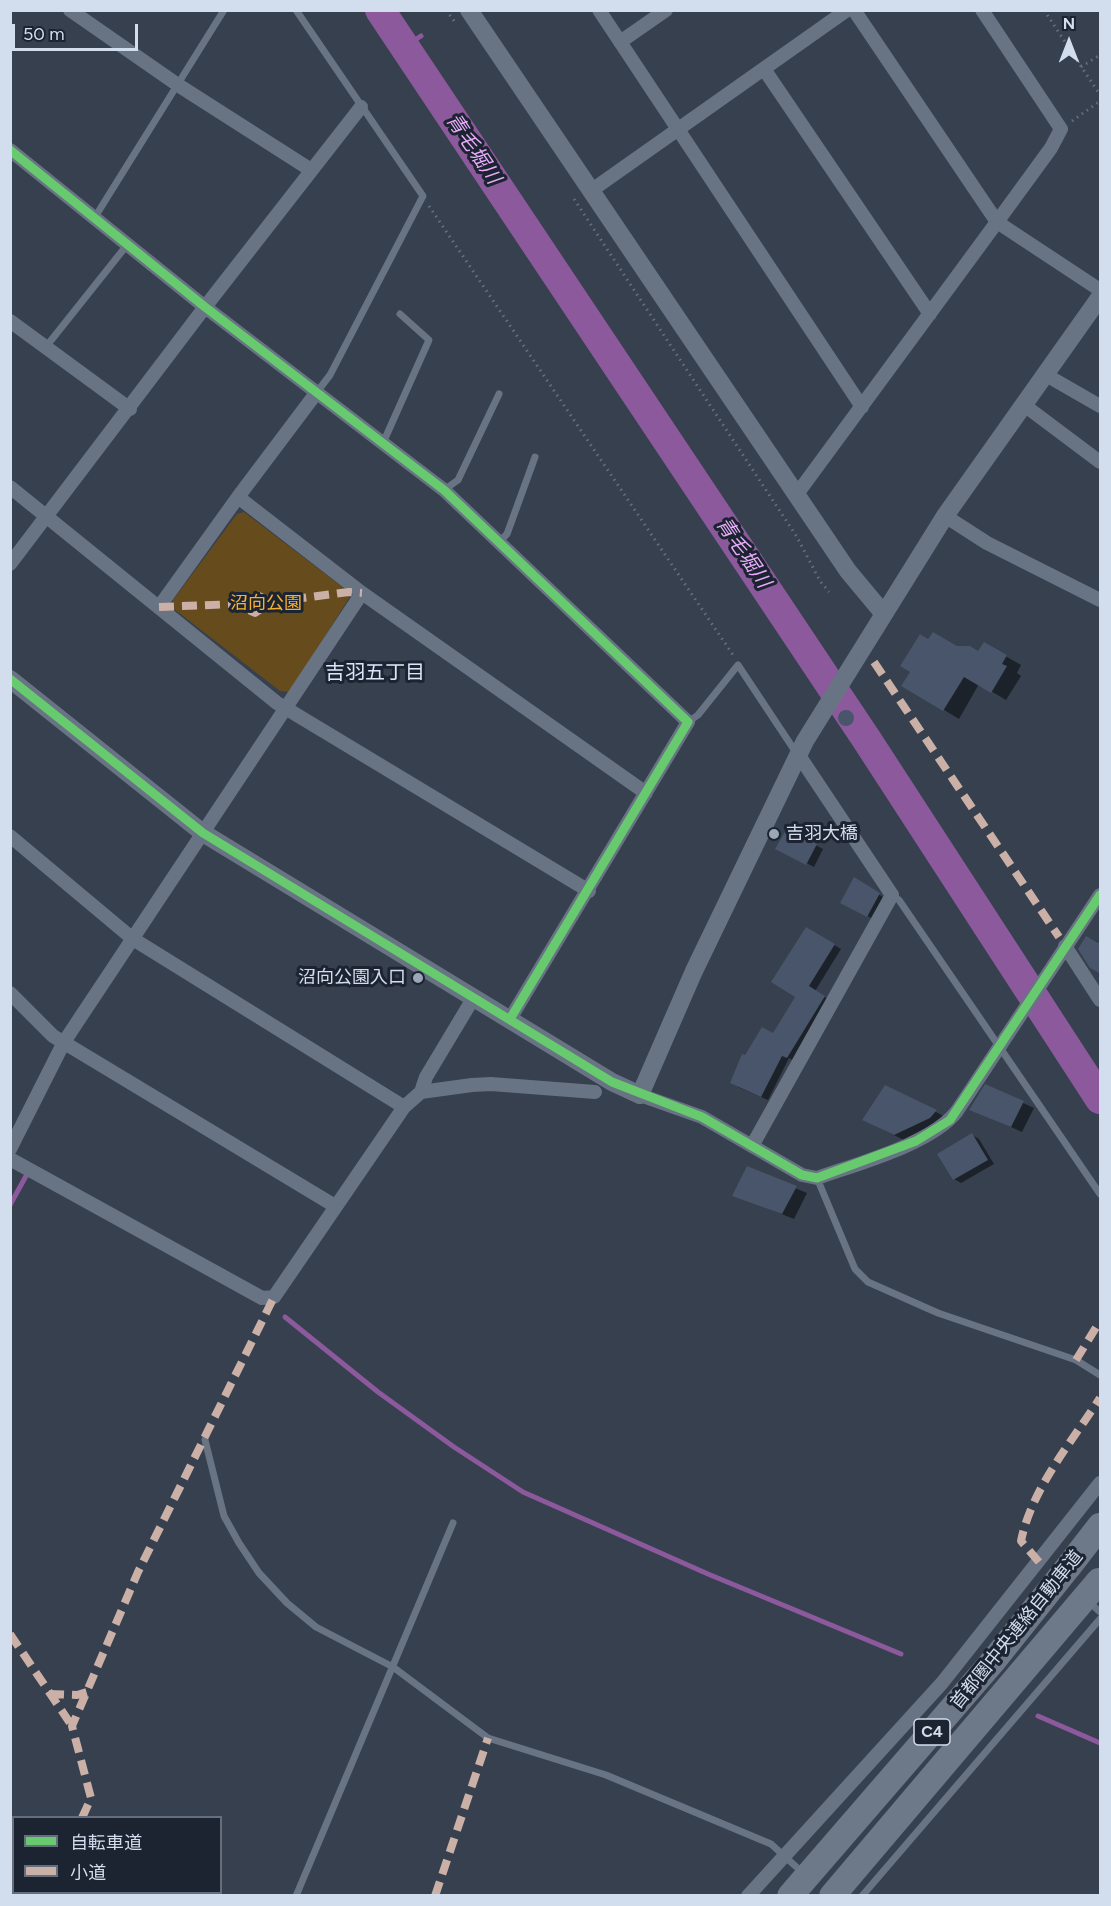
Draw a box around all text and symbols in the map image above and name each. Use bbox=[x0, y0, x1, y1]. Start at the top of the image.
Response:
scale bar bbox=[15, 12, 141, 50]
north arrow bbox=[1039, 12, 1099, 72]
text: N bbox=[1063, 14, 1075, 33]
text: 50 m bbox=[23, 23, 65, 45]
water label: 青毛堀川 bbox=[441, 109, 505, 189]
water label: 青毛堀川 bbox=[711, 513, 775, 593]
park label: 沼向公園 bbox=[230, 593, 302, 615]
district label: 吉羽五丁目 bbox=[325, 661, 425, 685]
place label: 吉羽大橋 bbox=[786, 823, 858, 845]
marker: 吉羽大橋 bbox=[767, 827, 781, 841]
place label: 沼向公園入口 bbox=[298, 967, 406, 989]
marker: 沼向公園入口 bbox=[411, 971, 425, 985]
street label: 首都圏中央連絡自動車道 bbox=[946, 1546, 1088, 1714]
road number: C4 bbox=[914, 1719, 950, 1745]
legend bbox=[12, 1816, 222, 1894]
text: 自転車道 bbox=[70, 1832, 142, 1854]
text: 小道 bbox=[70, 1862, 106, 1884]

